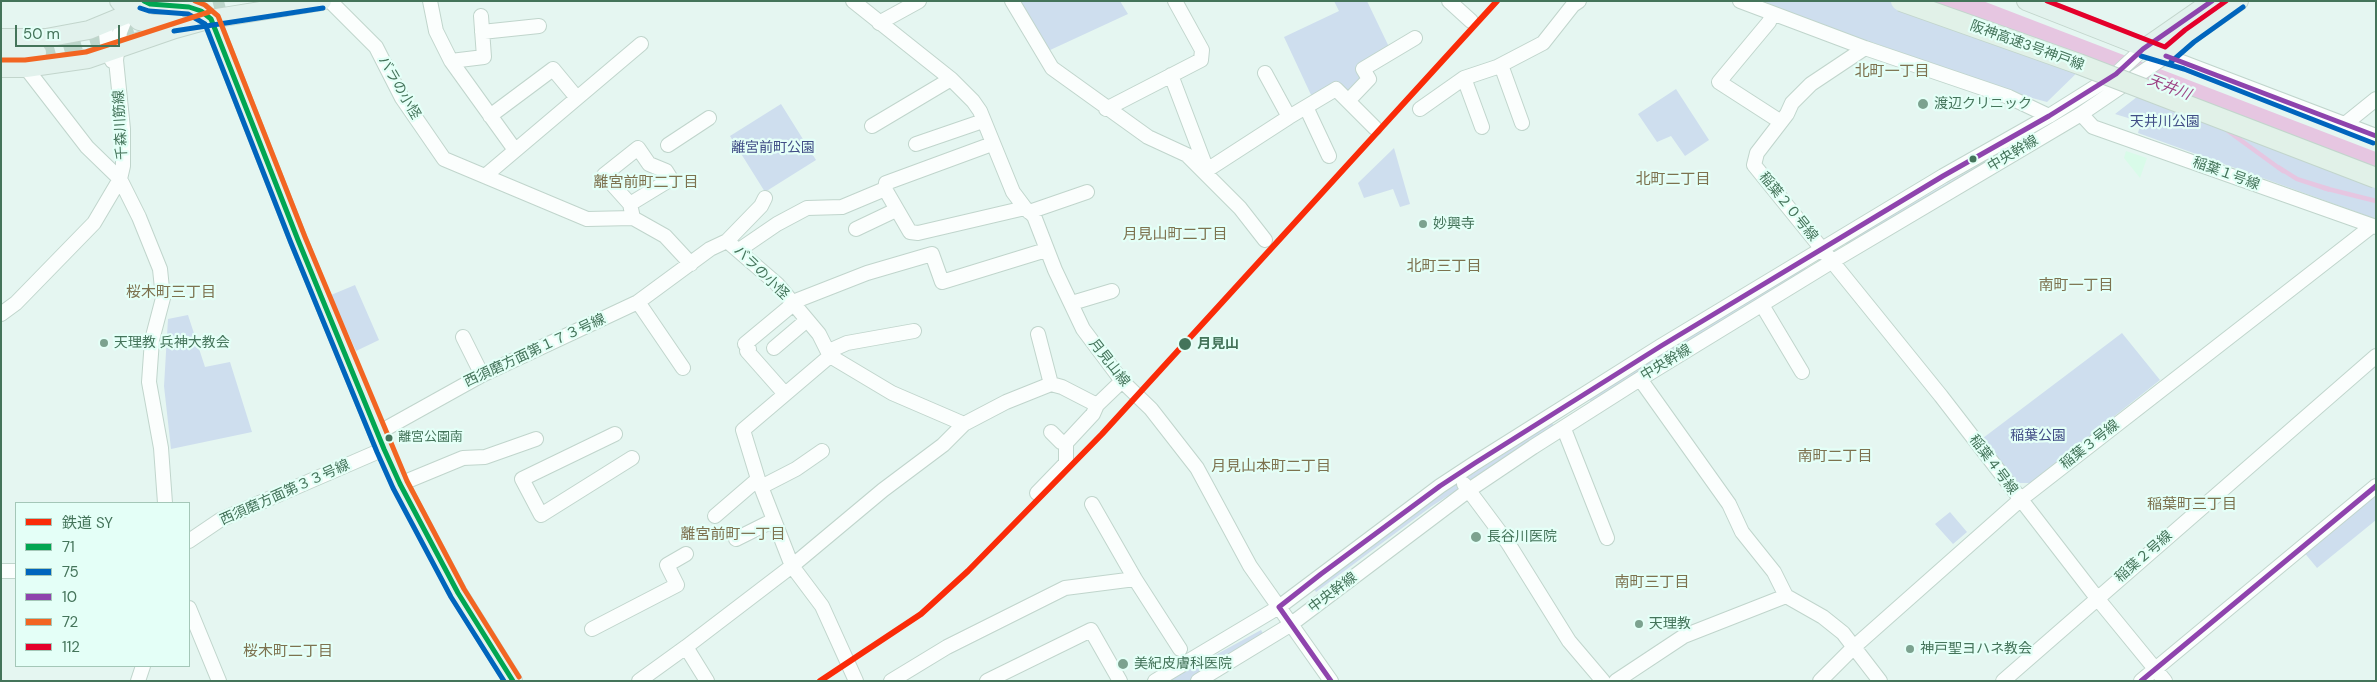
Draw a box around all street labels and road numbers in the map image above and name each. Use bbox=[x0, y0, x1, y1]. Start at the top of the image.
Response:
street label: 阪神高速3号神戸線 bbox=[1968, 18, 2086, 74]
street label: バラの小怪 bbox=[374, 53, 424, 123]
street label: 千森川筋線 bbox=[111, 90, 131, 160]
street label: 中央幹線 bbox=[1985, 132, 2041, 176]
street label: 稲葉１号線 bbox=[2190, 154, 2262, 194]
street label: 稲葉２０号線 bbox=[1755, 169, 1821, 245]
street label: バラの小怪 bbox=[730, 243, 792, 303]
street label: 西須磨方面第１７３号線 bbox=[462, 311, 608, 391]
street label: 月見山線 bbox=[1085, 336, 1133, 390]
street label: 中央幹線 bbox=[1638, 341, 1694, 385]
street label: 稲葉３号線 bbox=[2057, 417, 2123, 473]
street label: 稲葉４号線 bbox=[1965, 432, 2021, 498]
street label: 西須磨方面第３３号線 bbox=[218, 457, 352, 529]
street label: 稲葉２号線 bbox=[2112, 528, 2176, 586]
street label: 中央幹線 bbox=[1306, 569, 1360, 617]

